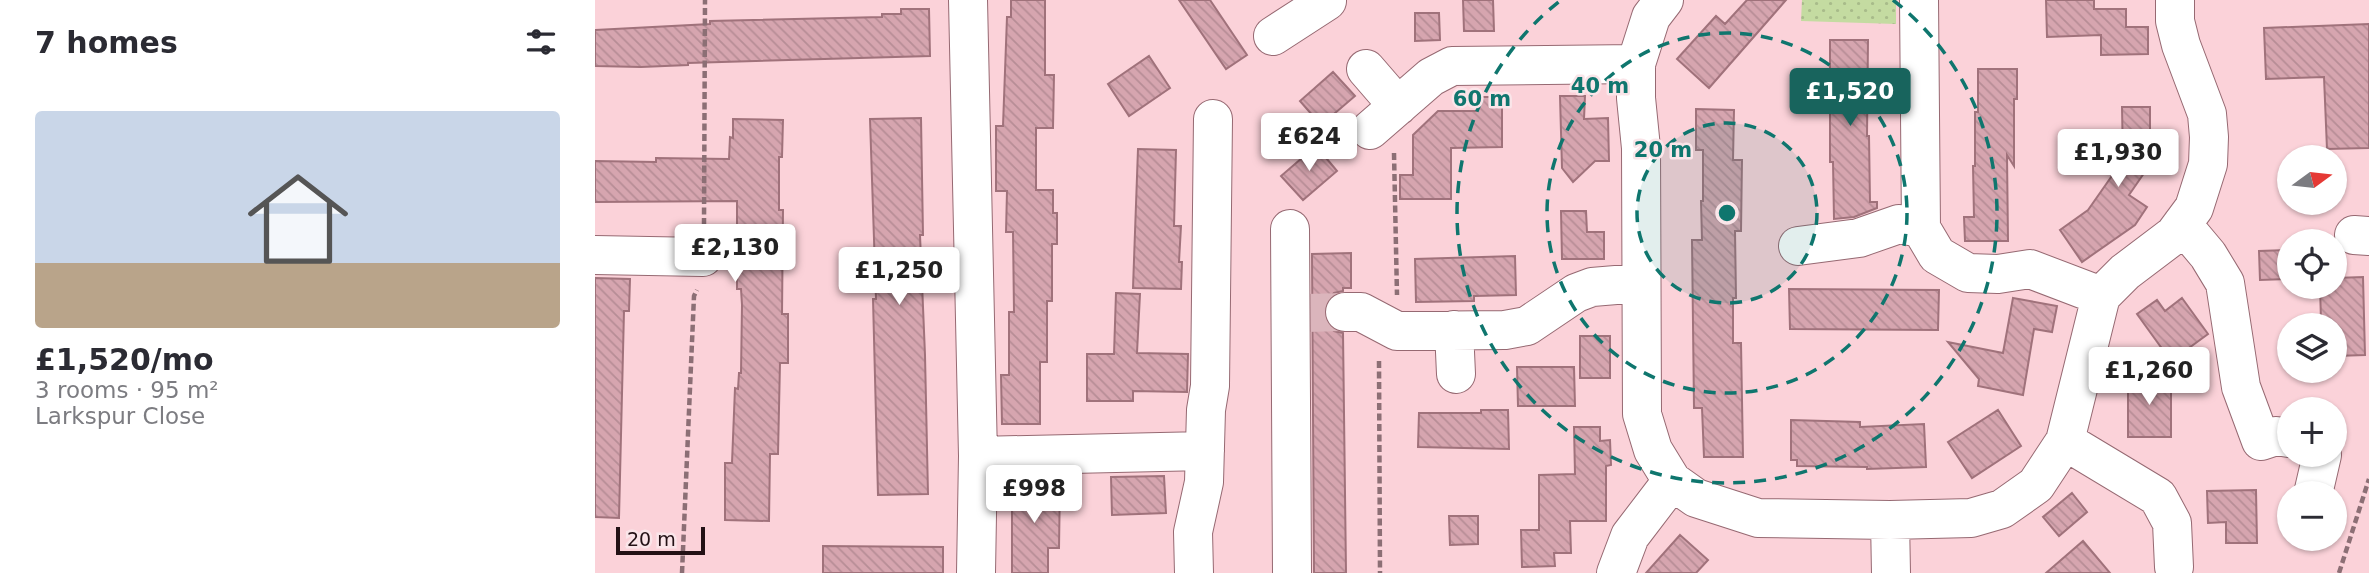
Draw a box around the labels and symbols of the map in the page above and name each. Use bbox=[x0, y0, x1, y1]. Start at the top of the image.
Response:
pin: £1,520 bbox=[1793, 68, 1907, 128]
text: 40 m bbox=[1571, 74, 1629, 98]
text: 60 m bbox=[1453, 87, 1511, 111]
pin: £624 bbox=[1268, 114, 1350, 173]
pin: £1,930 bbox=[2061, 130, 2175, 189]
text: 20 m bbox=[1634, 138, 1692, 162]
north arrow bbox=[2277, 145, 2347, 215]
centre of rings bbox=[1715, 201, 1739, 225]
pin: £2,130 bbox=[678, 224, 792, 284]
pin: £1,250 bbox=[842, 247, 956, 307]
pin: £1,260 bbox=[2092, 348, 2206, 407]
pin: £998 bbox=[993, 466, 1075, 525]
scale bar bbox=[616, 524, 705, 556]

